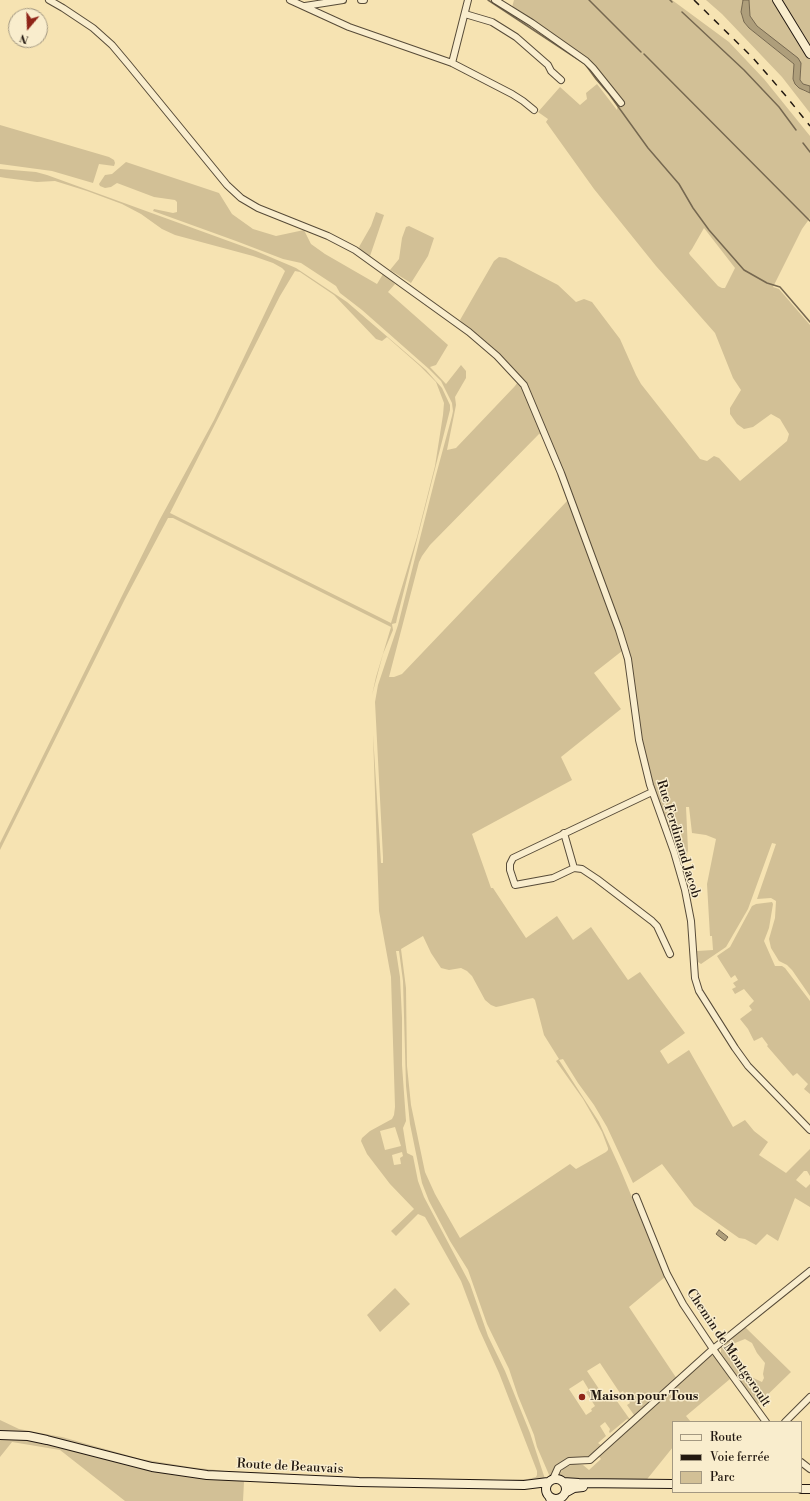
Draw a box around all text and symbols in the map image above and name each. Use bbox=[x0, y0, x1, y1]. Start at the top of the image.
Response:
north arrow bbox=[8, 8, 48, 48]
text: N bbox=[18, 30, 31, 46]
street label: Rue Ferdinand Jacob bbox=[653, 778, 703, 900]
street label: Chemin de Montgeroult bbox=[683, 1286, 773, 1410]
place label: Maison pour Tous bbox=[590, 1389, 698, 1405]
marker: Maison pour Tous bbox=[577, 1392, 587, 1402]
legend bbox=[672, 1421, 802, 1493]
text: Route bbox=[710, 1430, 742, 1445]
text: Voie ferrée bbox=[710, 1450, 770, 1465]
street label: Route de Beauvais bbox=[236, 1456, 344, 1478]
text: Parc bbox=[710, 1470, 735, 1485]

